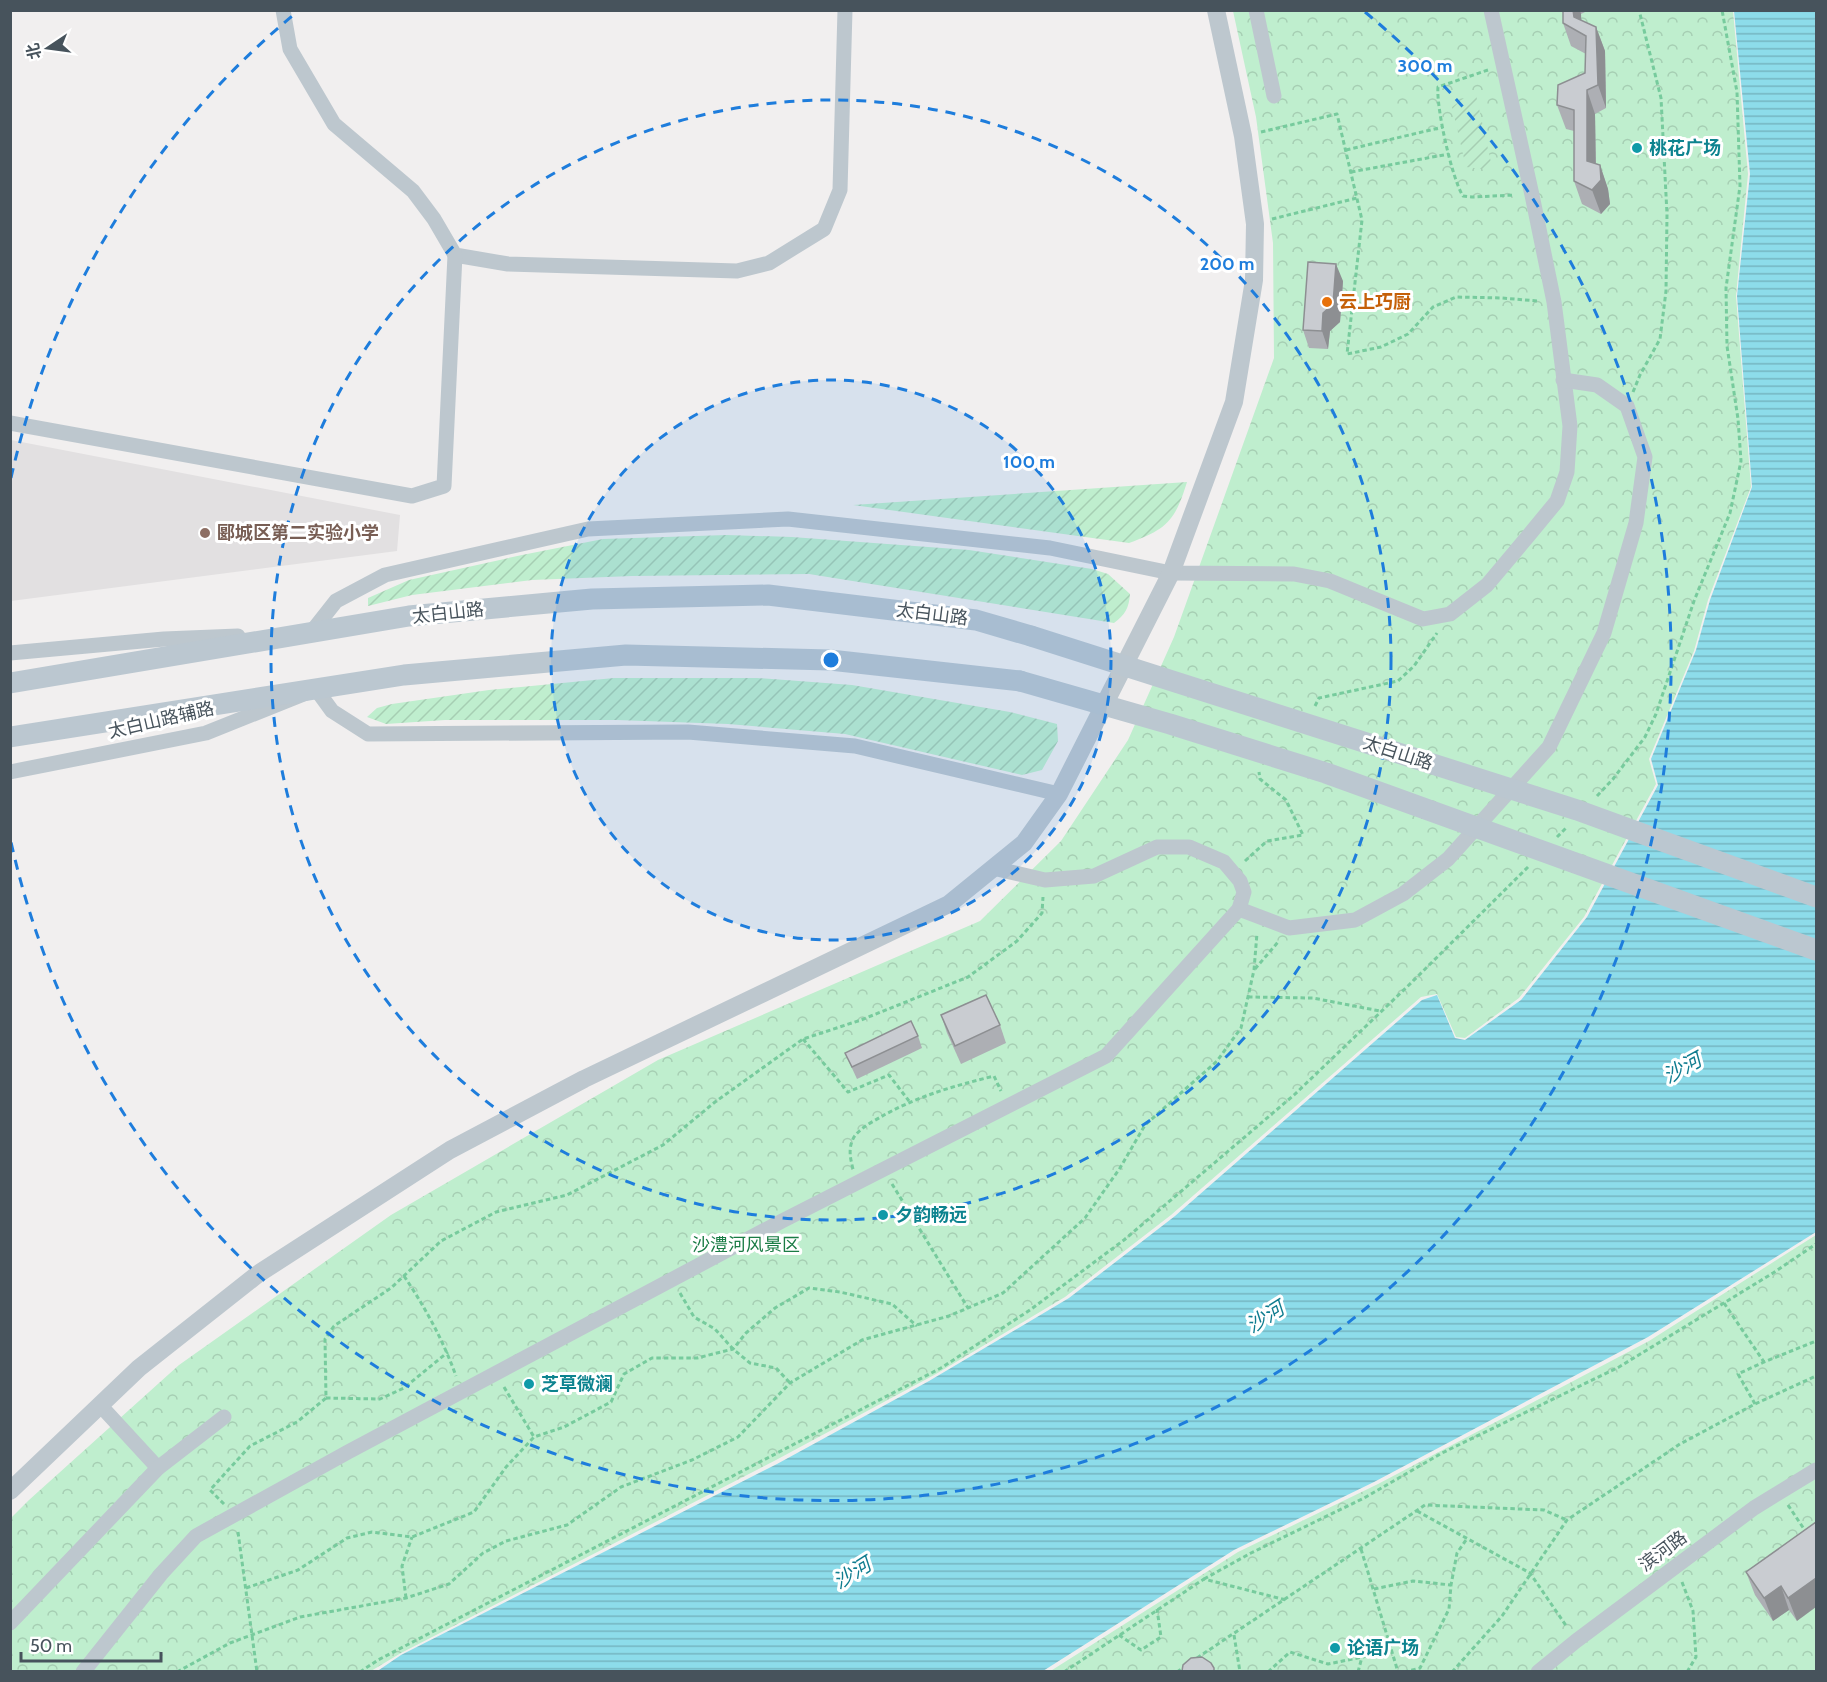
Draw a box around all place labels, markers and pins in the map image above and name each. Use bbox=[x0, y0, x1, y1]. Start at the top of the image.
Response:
place label: 桃花广场 bbox=[1649, 137, 1721, 159]
marker: 桃花广场 bbox=[1630, 141, 1644, 155]
place label: 云上巧厨 bbox=[1339, 291, 1411, 313]
marker: 云上巧厨 bbox=[1320, 295, 1334, 309]
place label: 郾城区第二实验小学 bbox=[217, 522, 379, 544]
marker: 郾城区第二实验小学 bbox=[198, 526, 212, 540]
centre of rings bbox=[821, 650, 841, 670]
place label: 夕韵畅远 bbox=[895, 1204, 967, 1226]
marker: 夕韵畅远 bbox=[876, 1208, 890, 1222]
place label: 芝草微澜 bbox=[541, 1373, 613, 1395]
marker: 芝草微澜 bbox=[522, 1377, 536, 1391]
place label: 论语广场 bbox=[1347, 1637, 1419, 1659]
marker: 论语广场 bbox=[1328, 1641, 1342, 1655]

